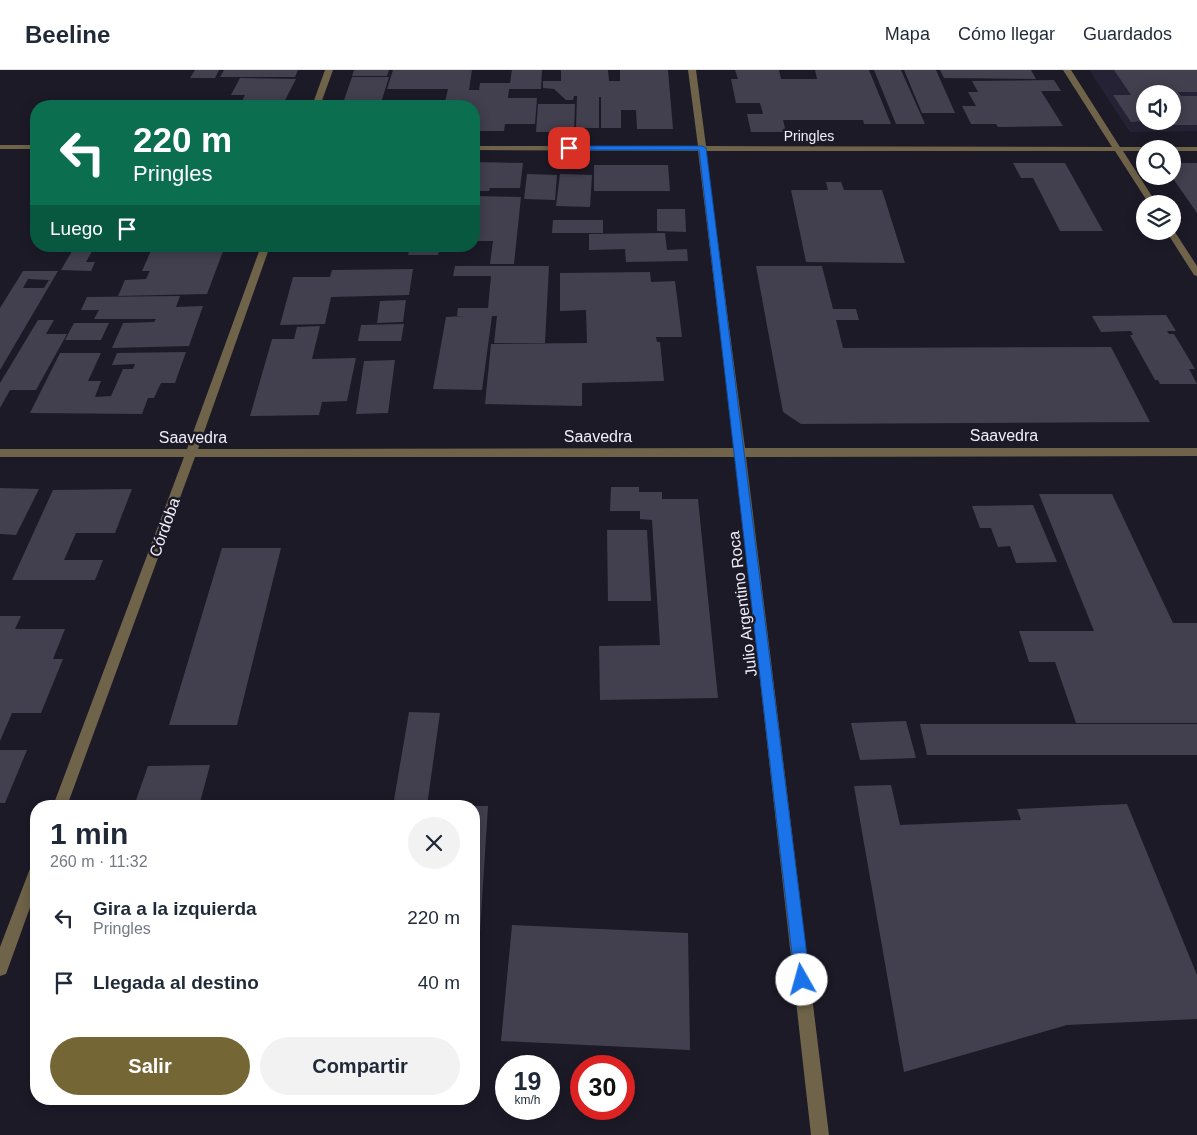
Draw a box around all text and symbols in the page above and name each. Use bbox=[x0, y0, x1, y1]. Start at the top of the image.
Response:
text: Beeline bbox=[25, 21, 110, 48]
text: Mapa bbox=[885, 24, 930, 44]
text: Cómo llegar bbox=[958, 24, 1055, 44]
text: Guardados bbox=[1083, 24, 1172, 44]
map controls bbox=[1136, 85, 1181, 240]
button: sound bbox=[1136, 85, 1181, 130]
icon: left bbox=[50, 120, 115, 185]
text: 220 m bbox=[133, 120, 232, 159]
pin bbox=[548, 127, 590, 169]
street label: Pringles bbox=[784, 128, 834, 144]
icon: arrive bbox=[555, 134, 583, 162]
button: search bbox=[1136, 140, 1181, 185]
text: Pringles bbox=[133, 161, 212, 186]
button: layers bbox=[1136, 195, 1181, 240]
icon: arrive bbox=[113, 215, 141, 243]
text: Luego bbox=[50, 218, 103, 239]
street label: Saavedra bbox=[970, 427, 1038, 444]
street label: Saavedra bbox=[564, 428, 632, 445]
street label: Saavedra bbox=[159, 429, 227, 446]
street label: Córdoba bbox=[146, 495, 183, 559]
street label: Julio Argentino Roca bbox=[725, 530, 760, 678]
text: 1 min bbox=[50, 817, 128, 850]
button: close bbox=[408, 817, 460, 869]
text: 260 m · 11:32 bbox=[50, 853, 148, 870]
text: Gira a la izquierda bbox=[93, 898, 257, 919]
icon: left bbox=[50, 904, 78, 932]
text: 220 m bbox=[407, 907, 460, 928]
text: Pringles bbox=[93, 920, 151, 937]
position arrow bbox=[775, 953, 827, 1005]
icon: arrive bbox=[50, 969, 78, 997]
text: Llegada al destino bbox=[93, 972, 259, 993]
text: 40 m bbox=[418, 972, 460, 993]
button: Salir bbox=[50, 1037, 250, 1095]
button: Compartir bbox=[260, 1037, 460, 1095]
speed limit sign: 30 bbox=[570, 1055, 635, 1120]
text: 19 bbox=[514, 1067, 541, 1095]
text: km/h bbox=[514, 1093, 541, 1107]

